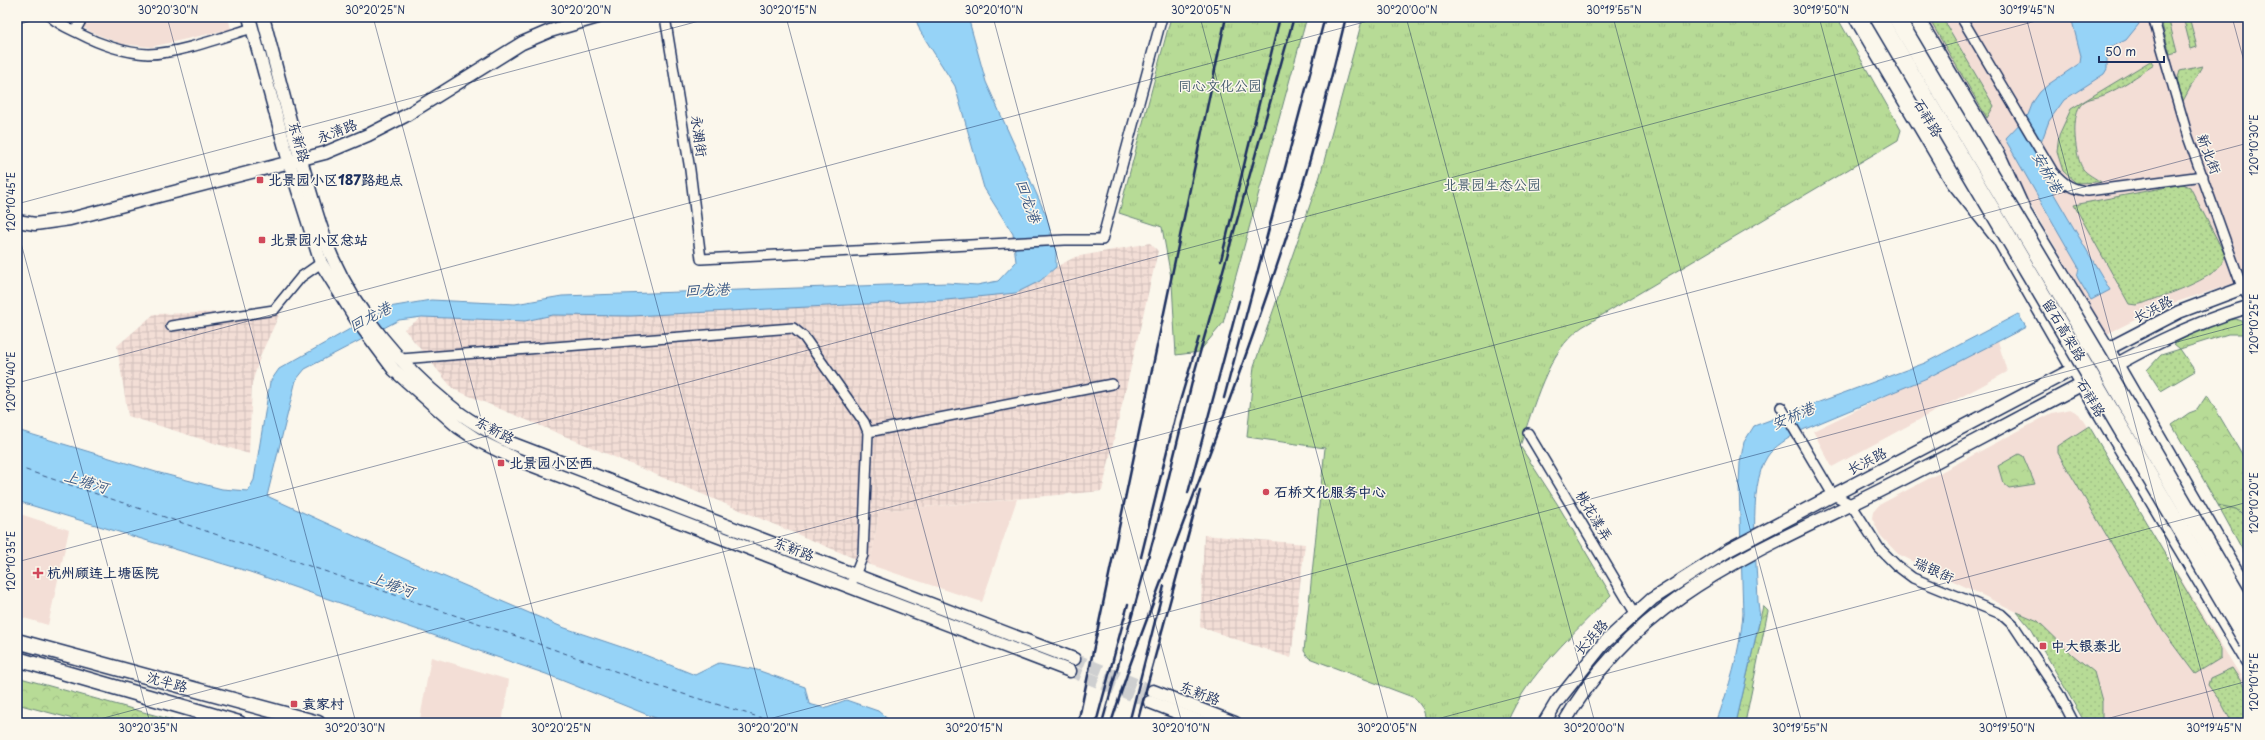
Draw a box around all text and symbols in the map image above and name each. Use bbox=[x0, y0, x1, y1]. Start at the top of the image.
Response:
text: 30°20'30"N bbox=[138, 2, 198, 17]
text: 30°20'25"N bbox=[345, 2, 405, 17]
text: 30°20'20"N bbox=[551, 2, 612, 17]
text: 30°20'15"N bbox=[759, 2, 817, 17]
text: 30°20'10"N bbox=[965, 2, 1023, 17]
text: 30°20'05"N bbox=[1171, 2, 1231, 17]
text: 30°20'00"N bbox=[1376, 2, 1438, 17]
text: 30°19'55"N bbox=[1586, 2, 1642, 17]
text: 30°19'50"N bbox=[1793, 2, 1849, 17]
text: 30°19'45"N bbox=[1999, 2, 2055, 17]
scale bar bbox=[2099, 38, 2164, 64]
text: 50 m bbox=[2105, 42, 2136, 60]
park label: 同心文化公园 bbox=[1178, 75, 1262, 96]
street label: 石祥路 bbox=[1909, 94, 1948, 141]
street label: 永清路 bbox=[313, 113, 360, 148]
street label: 永潮街 bbox=[686, 114, 713, 158]
text: 120°10'30"E bbox=[2246, 114, 2261, 176]
street label: 东新路 bbox=[284, 119, 315, 165]
street label: 新北街 bbox=[2192, 130, 2227, 177]
water label: 安桥港 bbox=[2027, 146, 2071, 198]
place label: 北景园小区187路起点 bbox=[268, 169, 403, 190]
text: 120°10'45"E bbox=[3, 172, 18, 232]
park label: 北景园生态公园 bbox=[1443, 174, 1541, 195]
marker: 北景园小区187路起点 bbox=[255, 175, 265, 185]
water label: 回龙港 bbox=[1011, 175, 1048, 227]
place label: 北景园小区总站 bbox=[270, 229, 368, 250]
marker: 北景园小区总站 bbox=[257, 235, 267, 245]
water label: 回龙港 bbox=[684, 276, 732, 301]
street label: 长浜路 bbox=[2129, 290, 2176, 327]
water label: 回龙港 bbox=[344, 294, 396, 336]
street label: 留石高架路 bbox=[2037, 294, 2091, 365]
text: 120°10'25"E bbox=[2246, 294, 2261, 354]
text: 120°10'40"E bbox=[3, 351, 18, 413]
street label: 石祥路 bbox=[2072, 374, 2111, 421]
water label: 安桥港 bbox=[1767, 394, 1819, 434]
street label: 东新路 bbox=[472, 410, 519, 449]
street label: 长浜路 bbox=[1843, 442, 1890, 479]
place label: 北景园小区西 bbox=[509, 452, 593, 473]
marker: 北景园小区西 bbox=[496, 458, 506, 468]
water label: 上塘河 bbox=[62, 463, 114, 499]
text: 120°10'20"E bbox=[2246, 472, 2261, 534]
place label: 石桥文化服务中心 bbox=[1274, 481, 1386, 502]
street label: 桃花漾弄 bbox=[1571, 486, 1618, 545]
marker: 石桥文化服务中心 bbox=[1261, 487, 1271, 497]
text: 120°10'35"E bbox=[3, 531, 18, 591]
street label: 东新路 bbox=[771, 531, 818, 566]
street label: 瑞银街 bbox=[1910, 551, 1958, 588]
place label: 杭州顾连上塘医院 bbox=[47, 562, 159, 583]
water label: 上塘河 bbox=[367, 565, 420, 603]
marker: 杭州顾连上塘医院 bbox=[32, 567, 44, 579]
street label: 长浜路 bbox=[1569, 614, 1612, 659]
place label: 中大银泰北 bbox=[2051, 635, 2121, 656]
marker: 中大银泰北 bbox=[2038, 641, 2048, 651]
text: 120°10'15"E bbox=[2246, 653, 2261, 711]
street label: 沈半路 bbox=[144, 666, 190, 697]
street label: 东新路 bbox=[1177, 675, 1224, 710]
place label: 袁家村 bbox=[302, 693, 344, 714]
marker: 袁家村 bbox=[289, 699, 299, 709]
text: 30°20'35"N bbox=[118, 720, 178, 735]
text: 30°20'30"N bbox=[325, 720, 385, 735]
text: 30°20'25"N bbox=[531, 720, 591, 735]
text: 30°20'20"N bbox=[738, 720, 799, 735]
text: 30°20'15"N bbox=[945, 720, 1003, 735]
text: 30°20'10"N bbox=[1152, 720, 1210, 735]
text: 30°20'05"N bbox=[1357, 720, 1417, 735]
text: 30°20'00"N bbox=[1563, 720, 1625, 735]
text: 30°19'55"N bbox=[1772, 720, 1828, 735]
text: 30°19'50"N bbox=[1979, 720, 2035, 735]
text: 30°19'45"N bbox=[2186, 720, 2242, 735]

